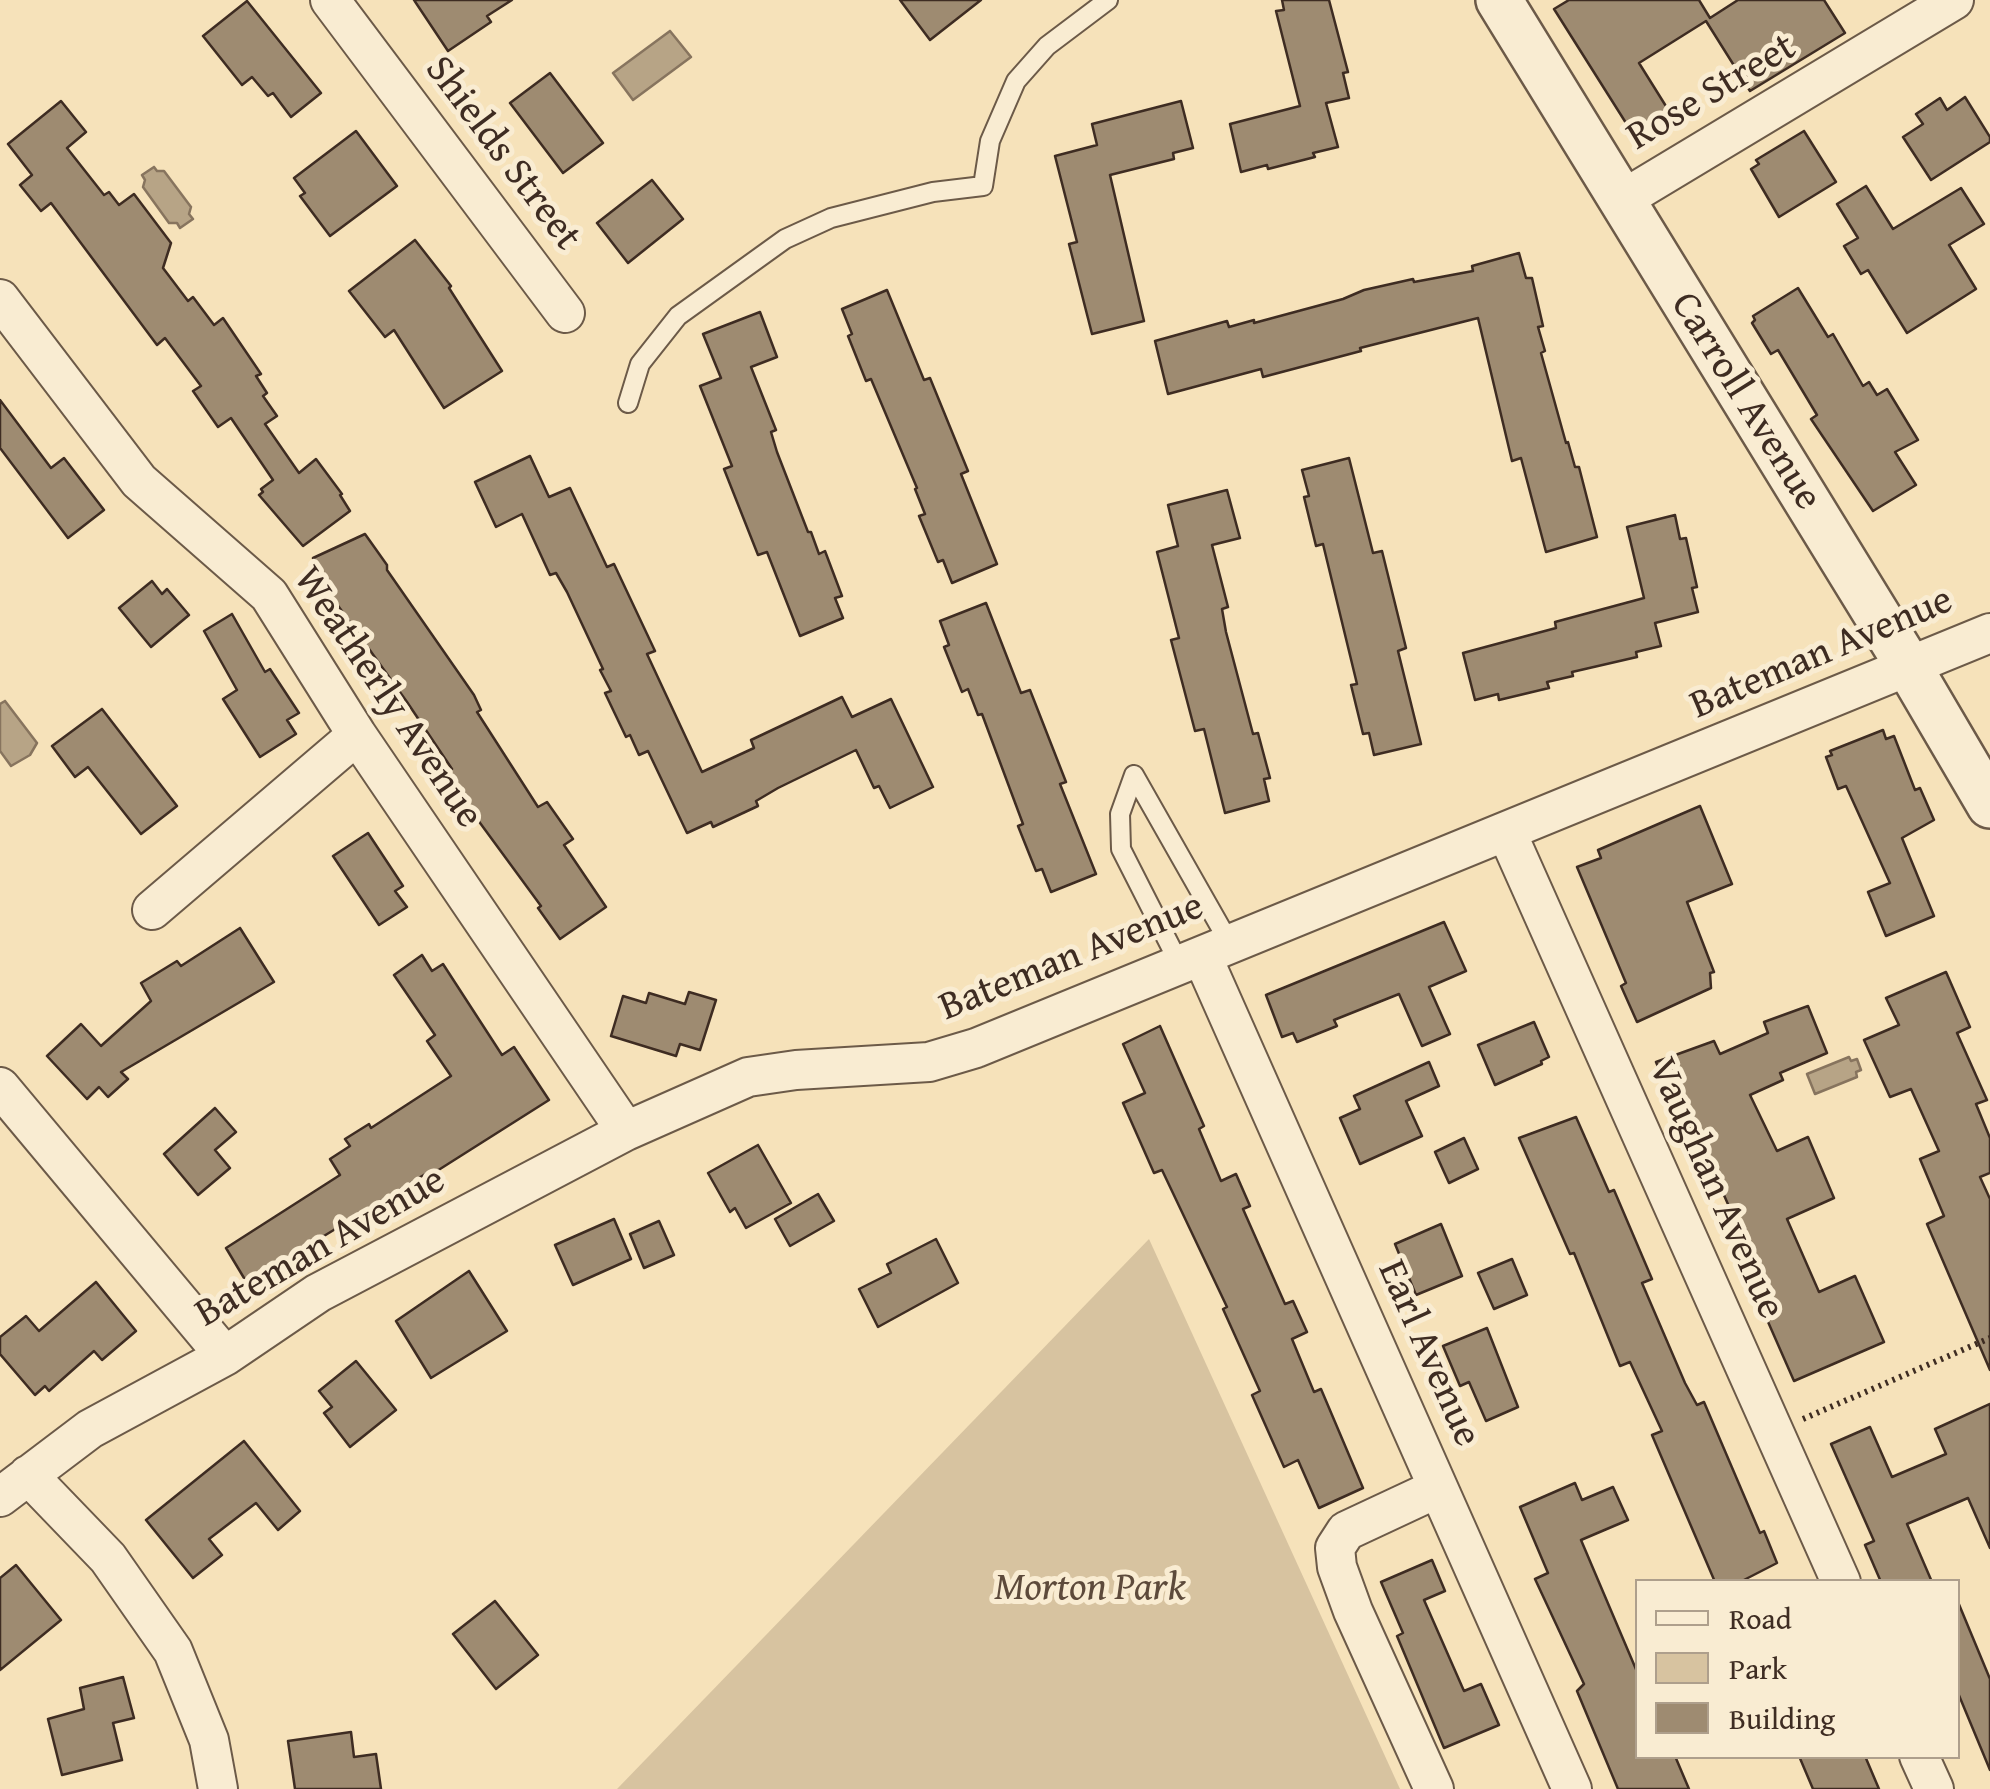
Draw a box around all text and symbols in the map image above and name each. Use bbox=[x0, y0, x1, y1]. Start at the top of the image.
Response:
street label: Rose Street bbox=[1619, 24, 1805, 162]
street label: Shields Street bbox=[413, 48, 591, 260]
street label: Carroll Avenue bbox=[1659, 284, 1831, 520]
street label: Weatherly Avenue bbox=[282, 558, 492, 838]
street label: Bateman Avenue bbox=[1684, 577, 1960, 731]
street label: Bateman Avenue bbox=[933, 883, 1211, 1033]
street label: Vaughan Avenue bbox=[1636, 1051, 1794, 1327]
street label: Bateman Avenue bbox=[188, 1157, 454, 1339]
street label: Earl Avenue bbox=[1366, 1254, 1490, 1454]
park label: Morton Park bbox=[994, 1565, 1186, 1613]
legend bbox=[1635, 1579, 1960, 1759]
text: Road bbox=[1729, 1596, 1792, 1640]
text: Park bbox=[1729, 1646, 1787, 1690]
text: Building bbox=[1729, 1696, 1835, 1740]

